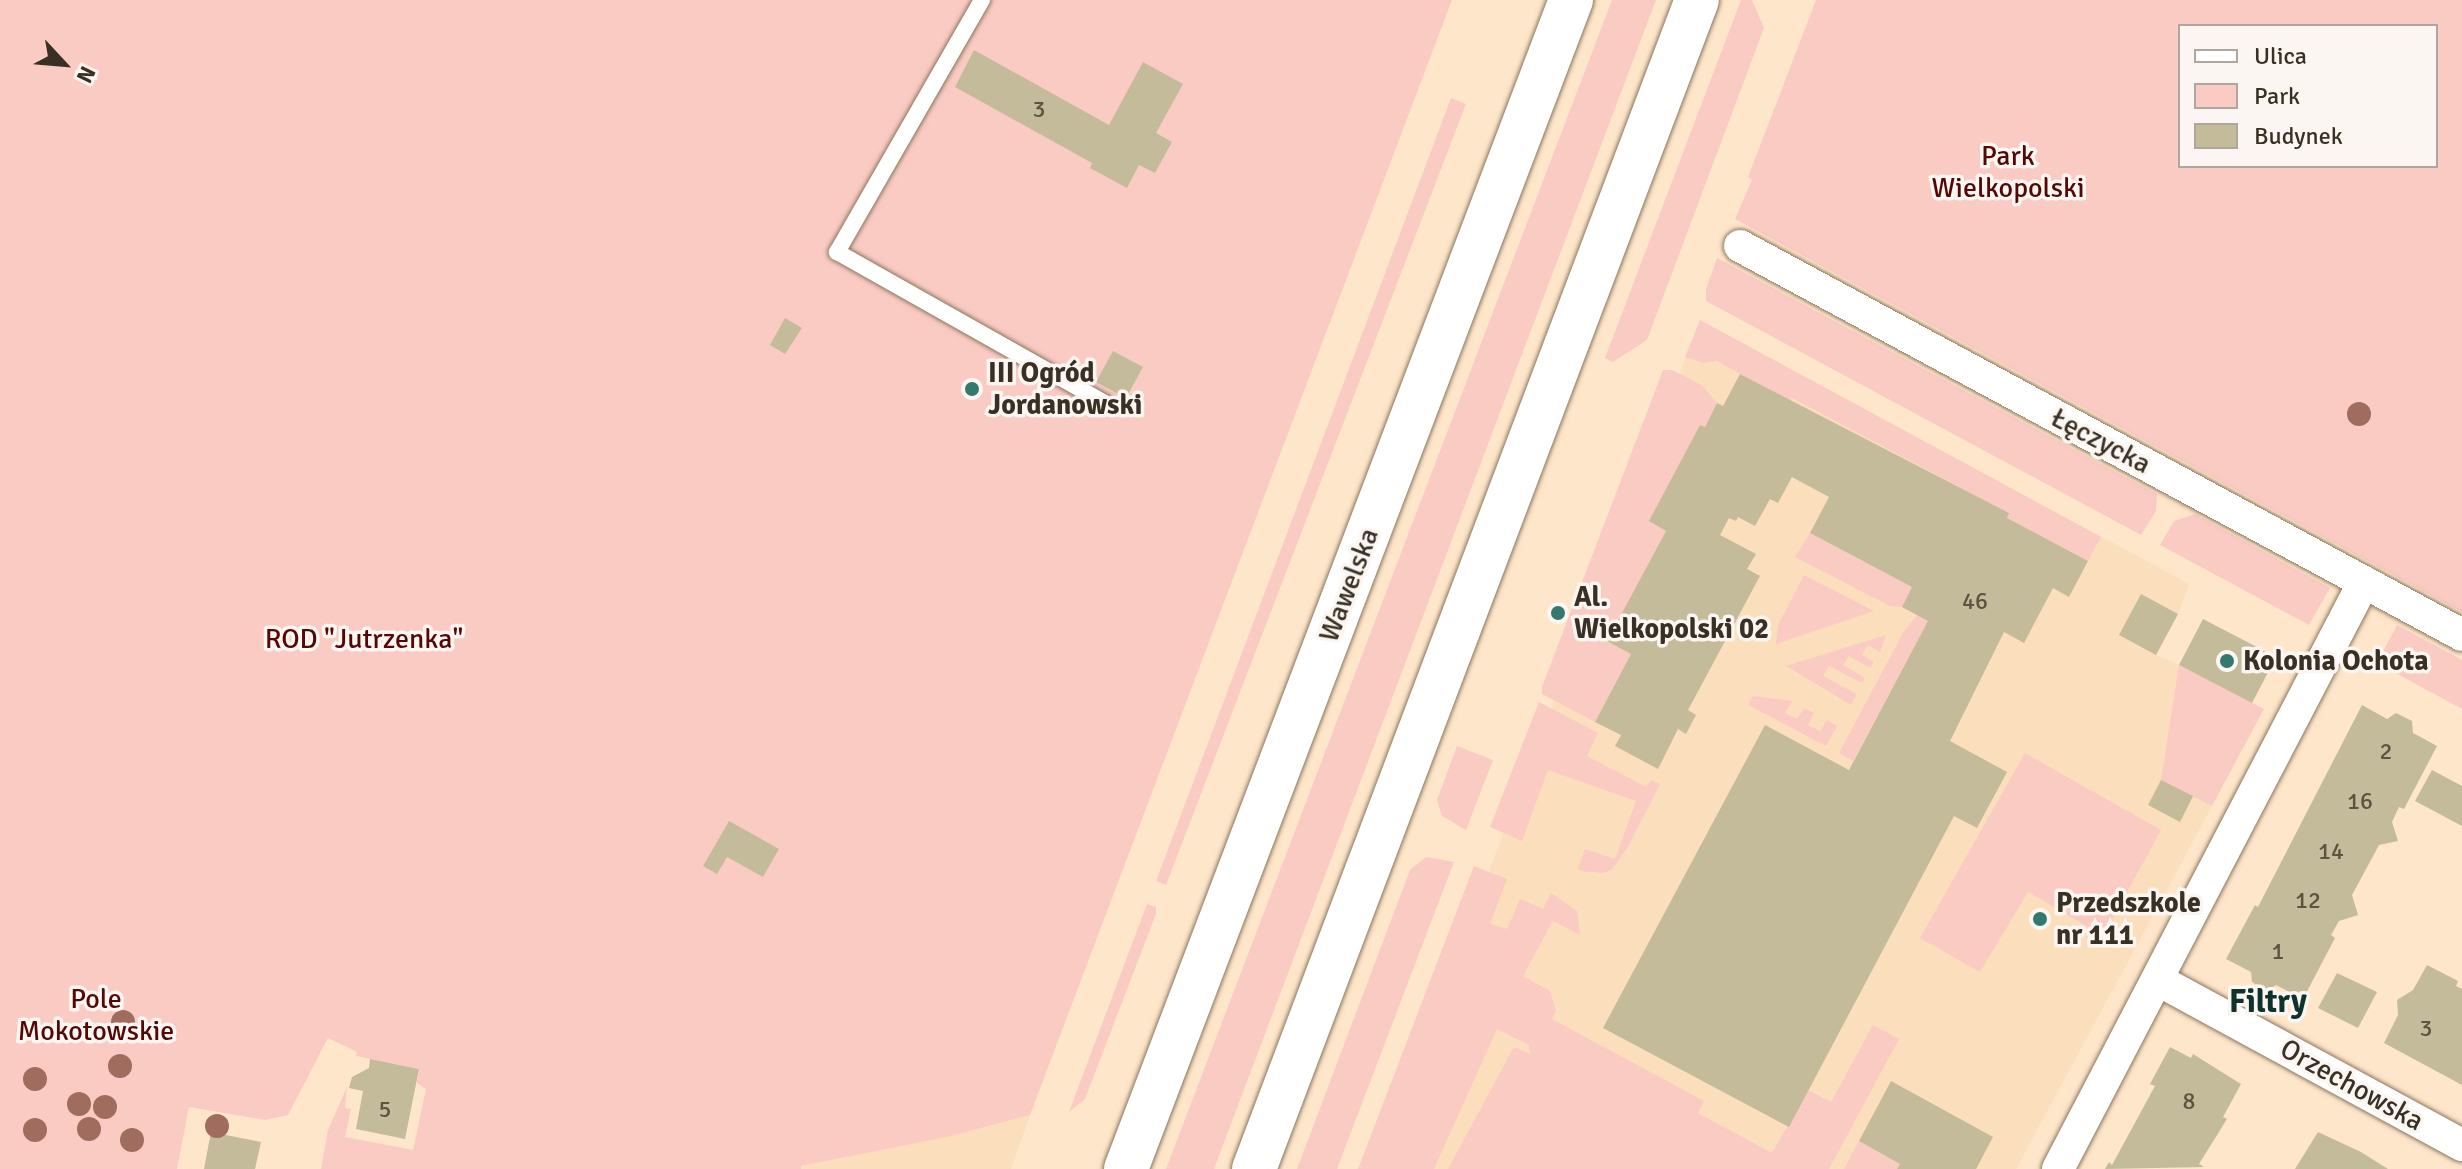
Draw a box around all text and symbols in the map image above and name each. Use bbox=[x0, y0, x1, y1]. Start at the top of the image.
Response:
north arrow bbox=[24, 24, 104, 104]
legend bbox=[2178, 24, 2438, 168]
text: Ulica bbox=[2254, 41, 2307, 71]
text: N bbox=[71, 62, 102, 88]
text: Park bbox=[2254, 81, 2300, 111]
house number: 3 bbox=[1033, 96, 1045, 124]
text: Budynek bbox=[2254, 121, 2343, 151]
park label: Park Wielkopolski bbox=[1932, 139, 2084, 205]
place label: III Ogród Jordanowski bbox=[988, 356, 1142, 422]
marker: III Ogród Jordanowski bbox=[963, 380, 981, 398]
street label: Łęczycka bbox=[2045, 401, 2157, 481]
street label: Wawelska bbox=[1312, 523, 1386, 647]
place label: Al. Wielkopolski 02 bbox=[1574, 580, 1769, 646]
house number: 46 bbox=[1962, 588, 1988, 616]
marker: Al. Wielkopolski 02 bbox=[1549, 604, 1567, 622]
park label: ROD "Jutrzenka" bbox=[265, 622, 463, 656]
place label: Kolonia Ochota bbox=[2243, 644, 2429, 678]
marker: Kolonia Ochota bbox=[2218, 652, 2236, 670]
house number: 2 bbox=[2380, 738, 2392, 766]
house number: 16 bbox=[2347, 788, 2373, 816]
house number: 14 bbox=[2318, 838, 2344, 866]
place label: Przedszkole nr 111 bbox=[2056, 886, 2201, 952]
house number: 12 bbox=[2295, 887, 2321, 915]
marker: Przedszkole nr 111 bbox=[2031, 910, 2049, 928]
house number: 1 bbox=[2272, 938, 2284, 966]
park label: Pole Mokotowskie bbox=[18, 982, 174, 1048]
district label: Filtry bbox=[2229, 983, 2307, 1021]
house number: 3 bbox=[2420, 1015, 2432, 1043]
street label: Orzechowska bbox=[2275, 1032, 2429, 1138]
house number: 8 bbox=[2183, 1088, 2195, 1116]
house number: 5 bbox=[379, 1096, 391, 1124]

